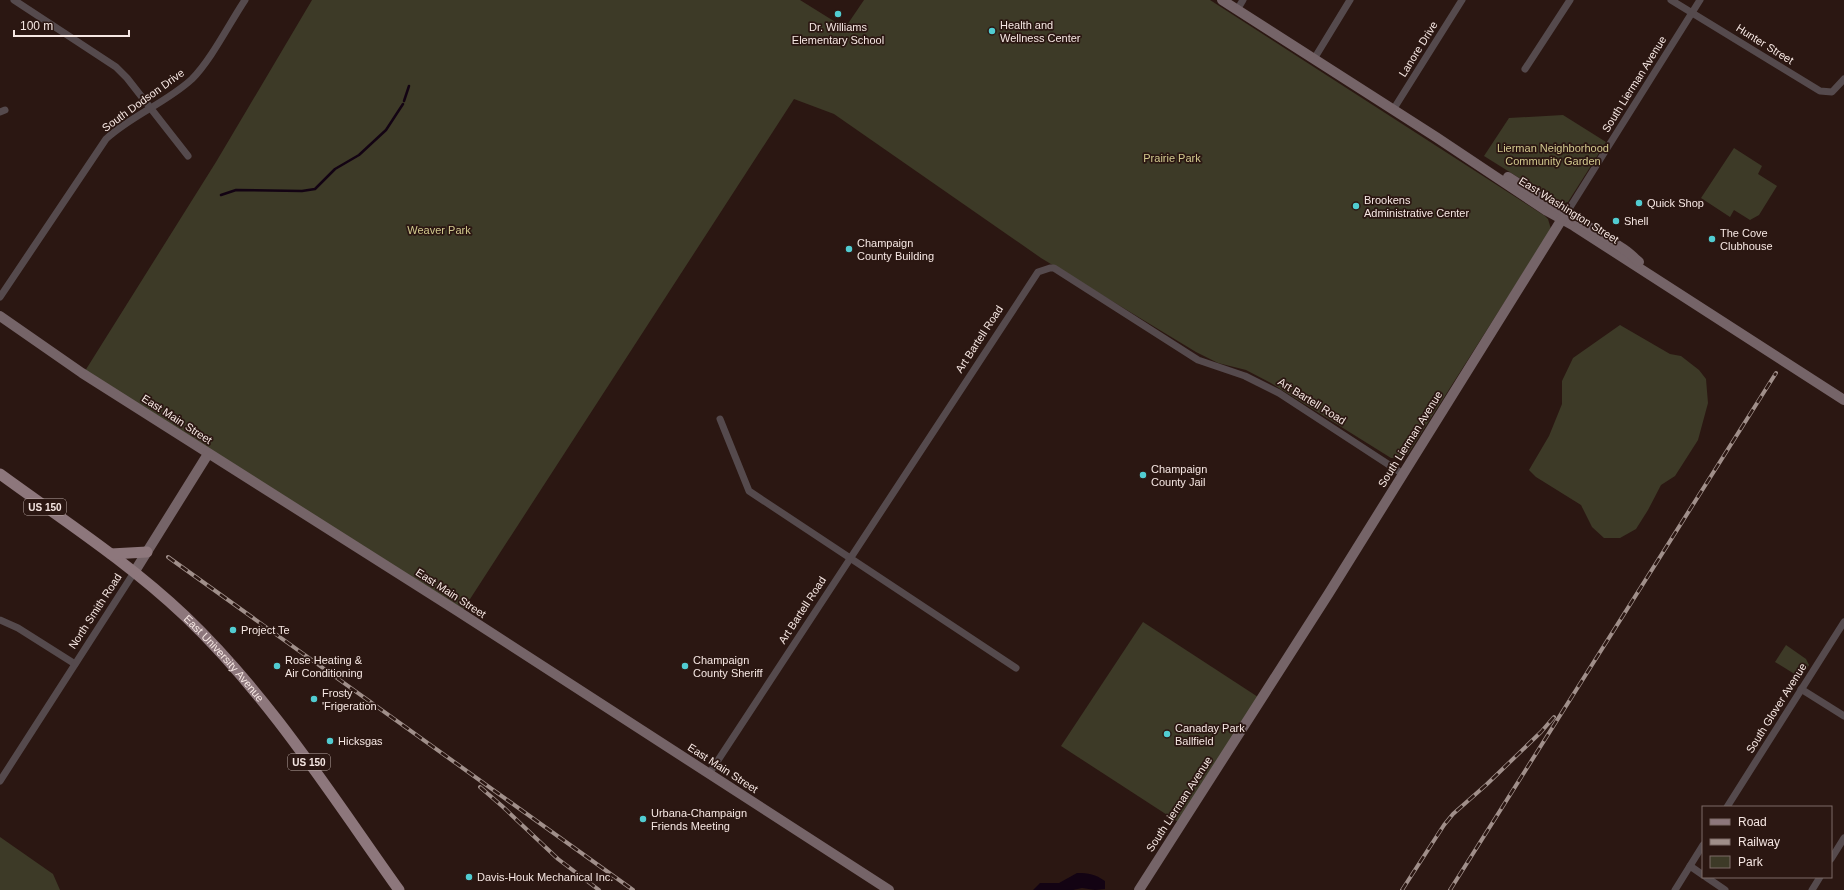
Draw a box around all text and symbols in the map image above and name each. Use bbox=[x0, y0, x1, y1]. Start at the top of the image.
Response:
marker: Dr. Williams Elementary School bbox=[833, 9, 843, 19]
scale bar bbox=[14, 12, 129, 38]
text: 100 m bbox=[20, 19, 53, 33]
place label: Health and Wellness Center bbox=[1000, 19, 1081, 44]
street label: Lanore Drive bbox=[1396, 19, 1440, 79]
place label: Dr. Williams Elementary School bbox=[792, 21, 884, 46]
street label: Hunter Street bbox=[1734, 22, 1796, 66]
marker: Health and Wellness Center bbox=[987, 26, 997, 36]
street label: South Lierman Avenue bbox=[1599, 34, 1669, 134]
street label: South Dodson Drive bbox=[100, 66, 186, 134]
park label: Lierman Neighborhood Community Garden bbox=[1497, 142, 1609, 167]
park label: Prairie Park bbox=[1143, 152, 1201, 164]
street label: East Washington Street bbox=[1517, 174, 1621, 246]
place label: Brookens Administrative Center bbox=[1364, 194, 1469, 219]
place label: Quick Shop bbox=[1647, 197, 1704, 209]
marker: Quick Shop bbox=[1634, 198, 1644, 208]
marker: Brookens Administrative Center bbox=[1351, 201, 1361, 211]
place label: Shell bbox=[1624, 215, 1648, 227]
marker: Shell bbox=[1611, 216, 1621, 226]
park label: Weaver Park bbox=[407, 224, 471, 236]
place label: The Cove Clubhouse bbox=[1720, 227, 1773, 252]
marker: The Cove Clubhouse bbox=[1707, 234, 1717, 244]
place label: Champaign County Building bbox=[857, 237, 934, 262]
marker: Champaign County Building bbox=[844, 244, 854, 254]
street label: Art Bartell Road bbox=[953, 303, 1005, 375]
street label: Art Bartell Road bbox=[1276, 375, 1348, 427]
street label: South Lierman Avenue bbox=[1375, 389, 1445, 489]
street label: East Main Street bbox=[140, 392, 214, 446]
place label: Champaign County Jail bbox=[1151, 463, 1207, 488]
marker: Champaign County Jail bbox=[1138, 470, 1148, 480]
road number: US 150 bbox=[24, 499, 66, 515]
street label: East Main Street bbox=[414, 566, 488, 620]
street label: North Smith Road bbox=[66, 571, 124, 651]
street label: Art Bartell Road bbox=[776, 574, 828, 646]
street label: East University Avenue bbox=[182, 612, 266, 704]
place label: Project Te bbox=[241, 624, 290, 636]
marker: Project Te bbox=[228, 625, 238, 635]
place label: Rose Heating & Air Conditioning bbox=[285, 654, 363, 679]
place label: Champaign County Sheriff bbox=[693, 654, 763, 679]
marker: Rose Heating & Air Conditioning bbox=[272, 661, 282, 671]
marker: Champaign County Sheriff bbox=[680, 661, 690, 671]
street label: South Glover Avenue bbox=[1743, 661, 1809, 755]
place label: Frosty 'Frigeration bbox=[322, 687, 377, 712]
marker: Frosty 'Frigeration bbox=[309, 694, 319, 704]
place label: Canaday Park Ballfield bbox=[1175, 722, 1245, 747]
marker: Canaday Park Ballfield bbox=[1162, 729, 1172, 739]
place label: Hicksgas bbox=[338, 735, 383, 747]
marker: Hicksgas bbox=[325, 736, 335, 746]
street label: East Main Street bbox=[686, 741, 760, 795]
road number: US 150 bbox=[288, 754, 330, 770]
street label: South Lierman Avenue bbox=[1144, 754, 1214, 854]
legend bbox=[1702, 806, 1832, 878]
place label: Urbana-Champaign Friends Meeting bbox=[651, 807, 747, 832]
marker: Urbana-Champaign Friends Meeting bbox=[638, 814, 648, 824]
text: Road bbox=[1738, 815, 1767, 829]
text: Railway bbox=[1738, 835, 1780, 849]
text: Park bbox=[1738, 855, 1764, 869]
place label: Davis-Houk Mechanical Inc. bbox=[477, 871, 613, 883]
marker: Davis-Houk Mechanical Inc. bbox=[464, 872, 474, 882]

